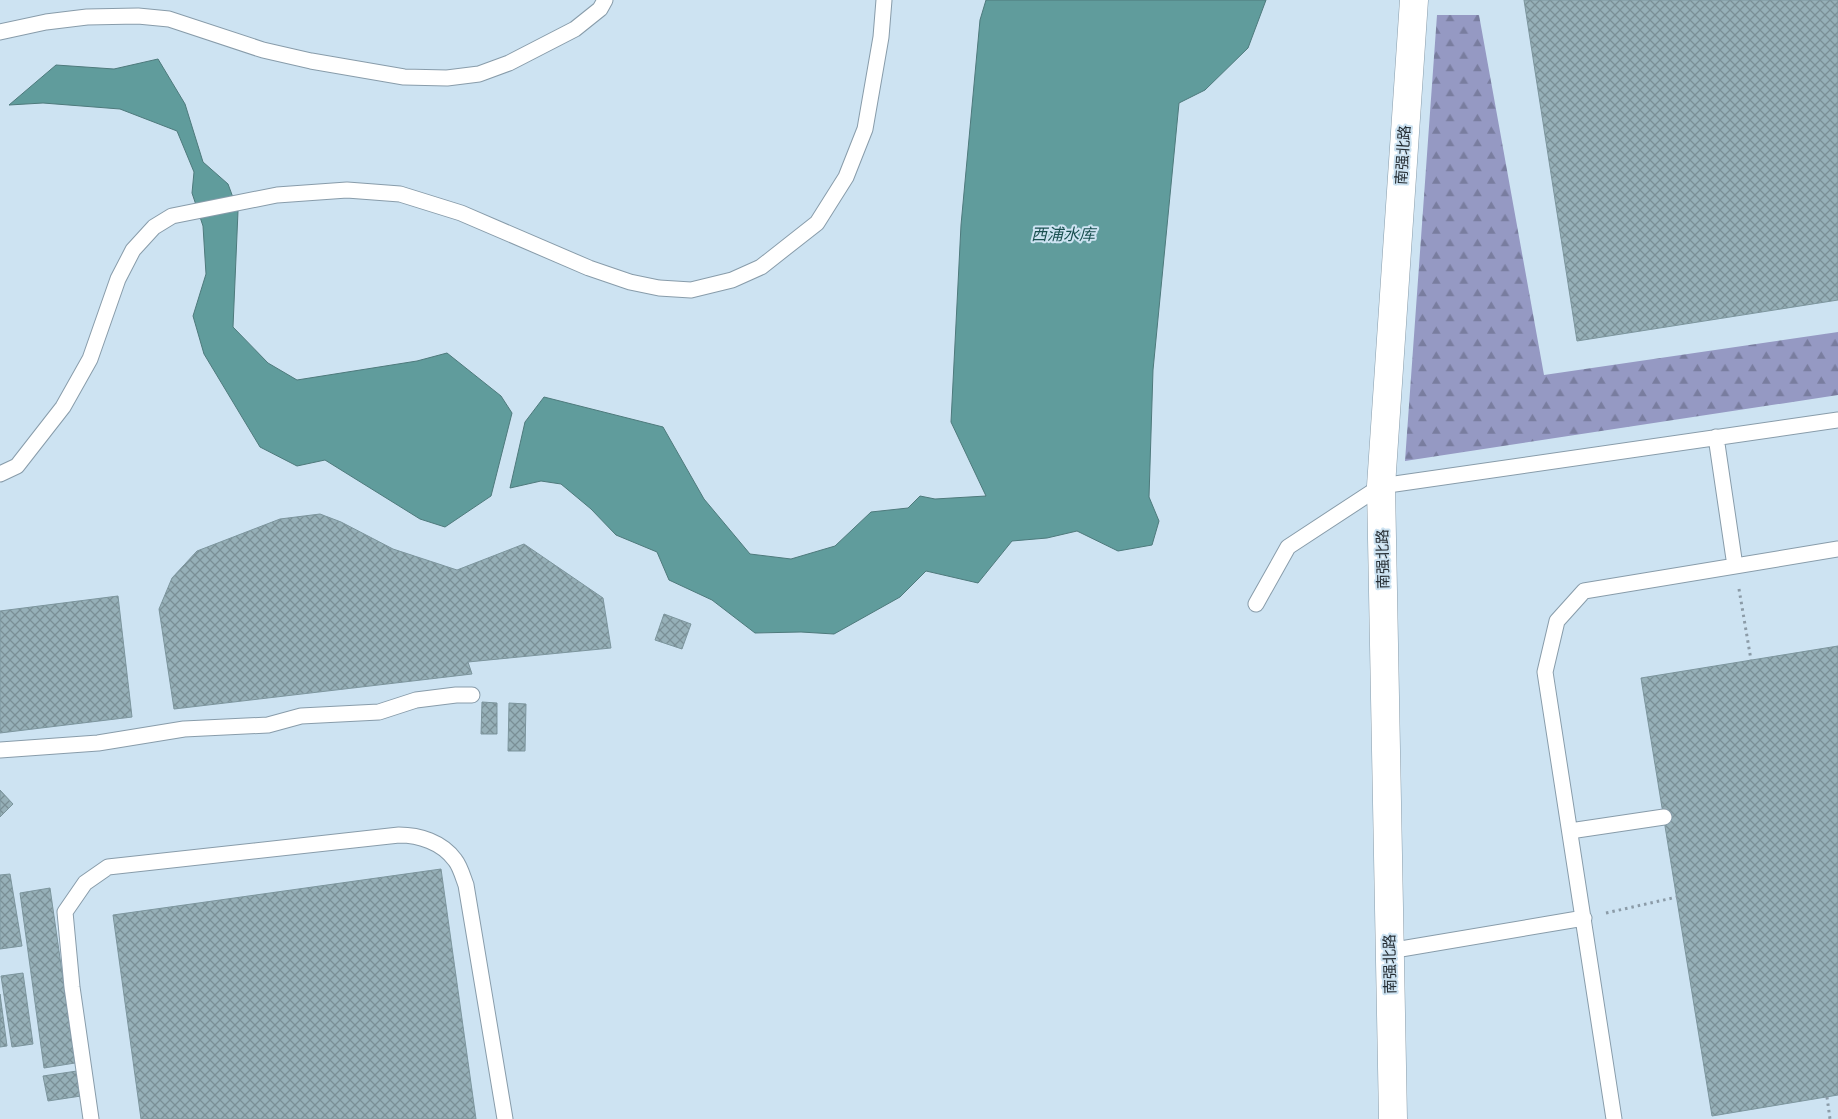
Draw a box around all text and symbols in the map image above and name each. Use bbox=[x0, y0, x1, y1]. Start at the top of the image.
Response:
street label: 南强北路 bbox=[1391, 124, 1413, 185]
water label: 西浦水库 bbox=[1031, 224, 1098, 243]
street label: 南强北路 bbox=[1372, 529, 1392, 589]
street label: 南强北路 bbox=[1379, 934, 1399, 994]

